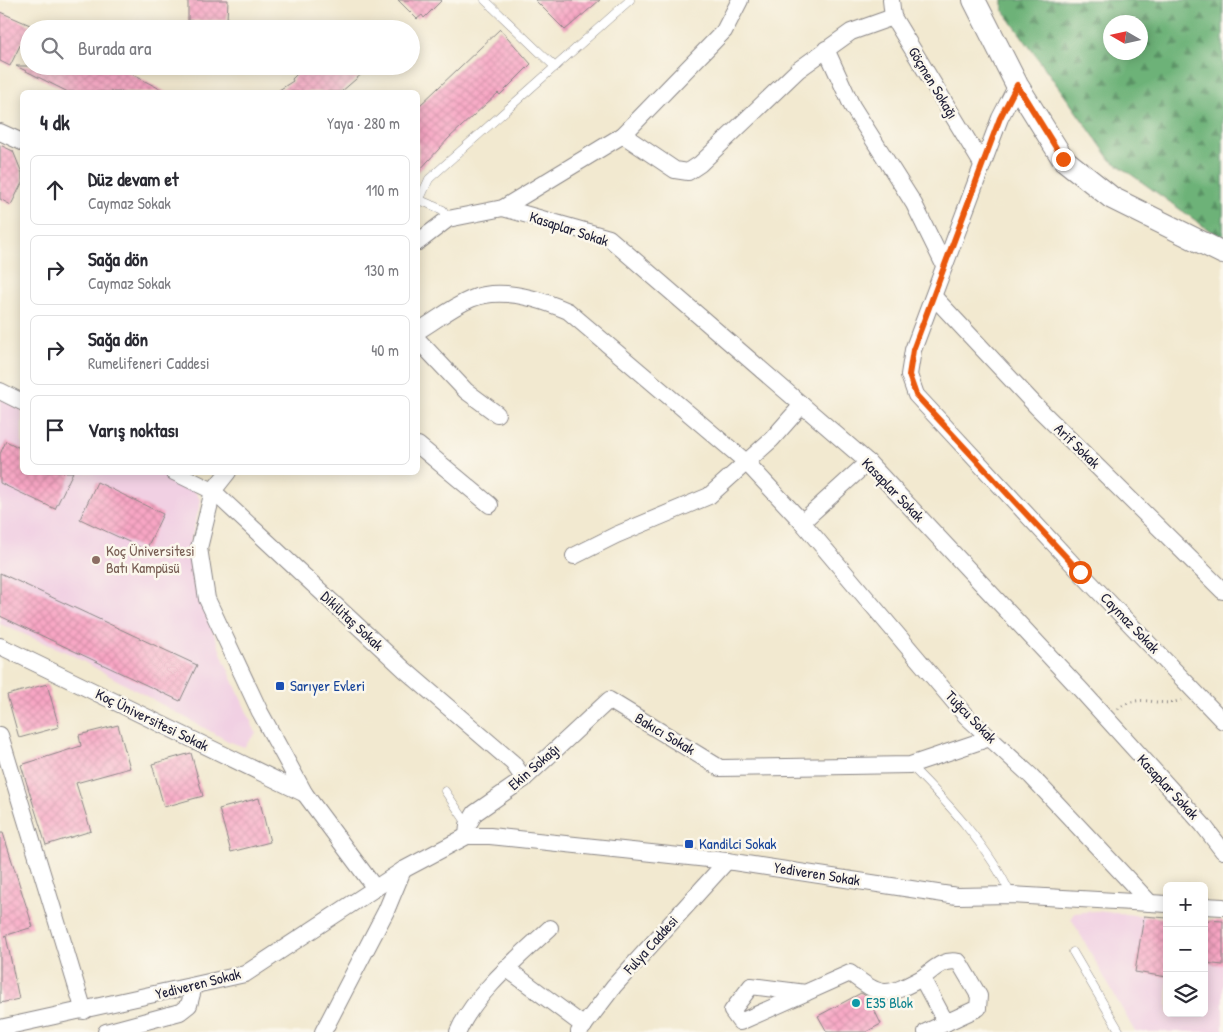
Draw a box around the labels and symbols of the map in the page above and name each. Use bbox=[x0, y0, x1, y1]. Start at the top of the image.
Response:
north arrow bbox=[1103, 15, 1148, 60]
street label: Göçmen Sokağı bbox=[904, 43, 963, 123]
route end bbox=[1052, 148, 1075, 171]
street label: Kasaplar Sokak bbox=[527, 206, 611, 251]
street label: Arif Sokak bbox=[1050, 418, 1105, 473]
street label: Kasaplar Sokak bbox=[857, 453, 929, 526]
place label: Koç Üniversitesi Batı Kampüsü bbox=[106, 540, 195, 578]
marker: Koç Üniversitesi Batı Kampüsü bbox=[90, 554, 102, 566]
route start bbox=[1069, 561, 1092, 584]
street label: Dikilitaş Sokak bbox=[316, 586, 388, 655]
street label: Caymaz Sokak bbox=[1096, 587, 1165, 658]
place label: Sarıyer Evleri bbox=[290, 675, 365, 696]
marker: Sarıyer Evleri bbox=[274, 680, 286, 692]
street label: Koç Üniversitesi Sokak bbox=[92, 683, 212, 756]
street label: Tuğcu Sokak bbox=[941, 686, 1002, 748]
street label: Bakıcı Sokak bbox=[631, 707, 699, 760]
street label: Ekin Sokağı bbox=[504, 739, 564, 795]
street label: Kasaplar Sokak bbox=[1133, 749, 1204, 824]
place label: Kandilci Sokak bbox=[699, 833, 777, 854]
marker: Kandilci Sokak bbox=[683, 838, 695, 850]
street label: Yediveren Sokak bbox=[772, 856, 862, 891]
street label: Fulya Caddesi bbox=[618, 911, 683, 979]
street label: Yediveren Sokak bbox=[153, 963, 243, 1004]
place label: E35 Blok bbox=[866, 992, 913, 1013]
marker: E35 Blok bbox=[850, 997, 862, 1009]

